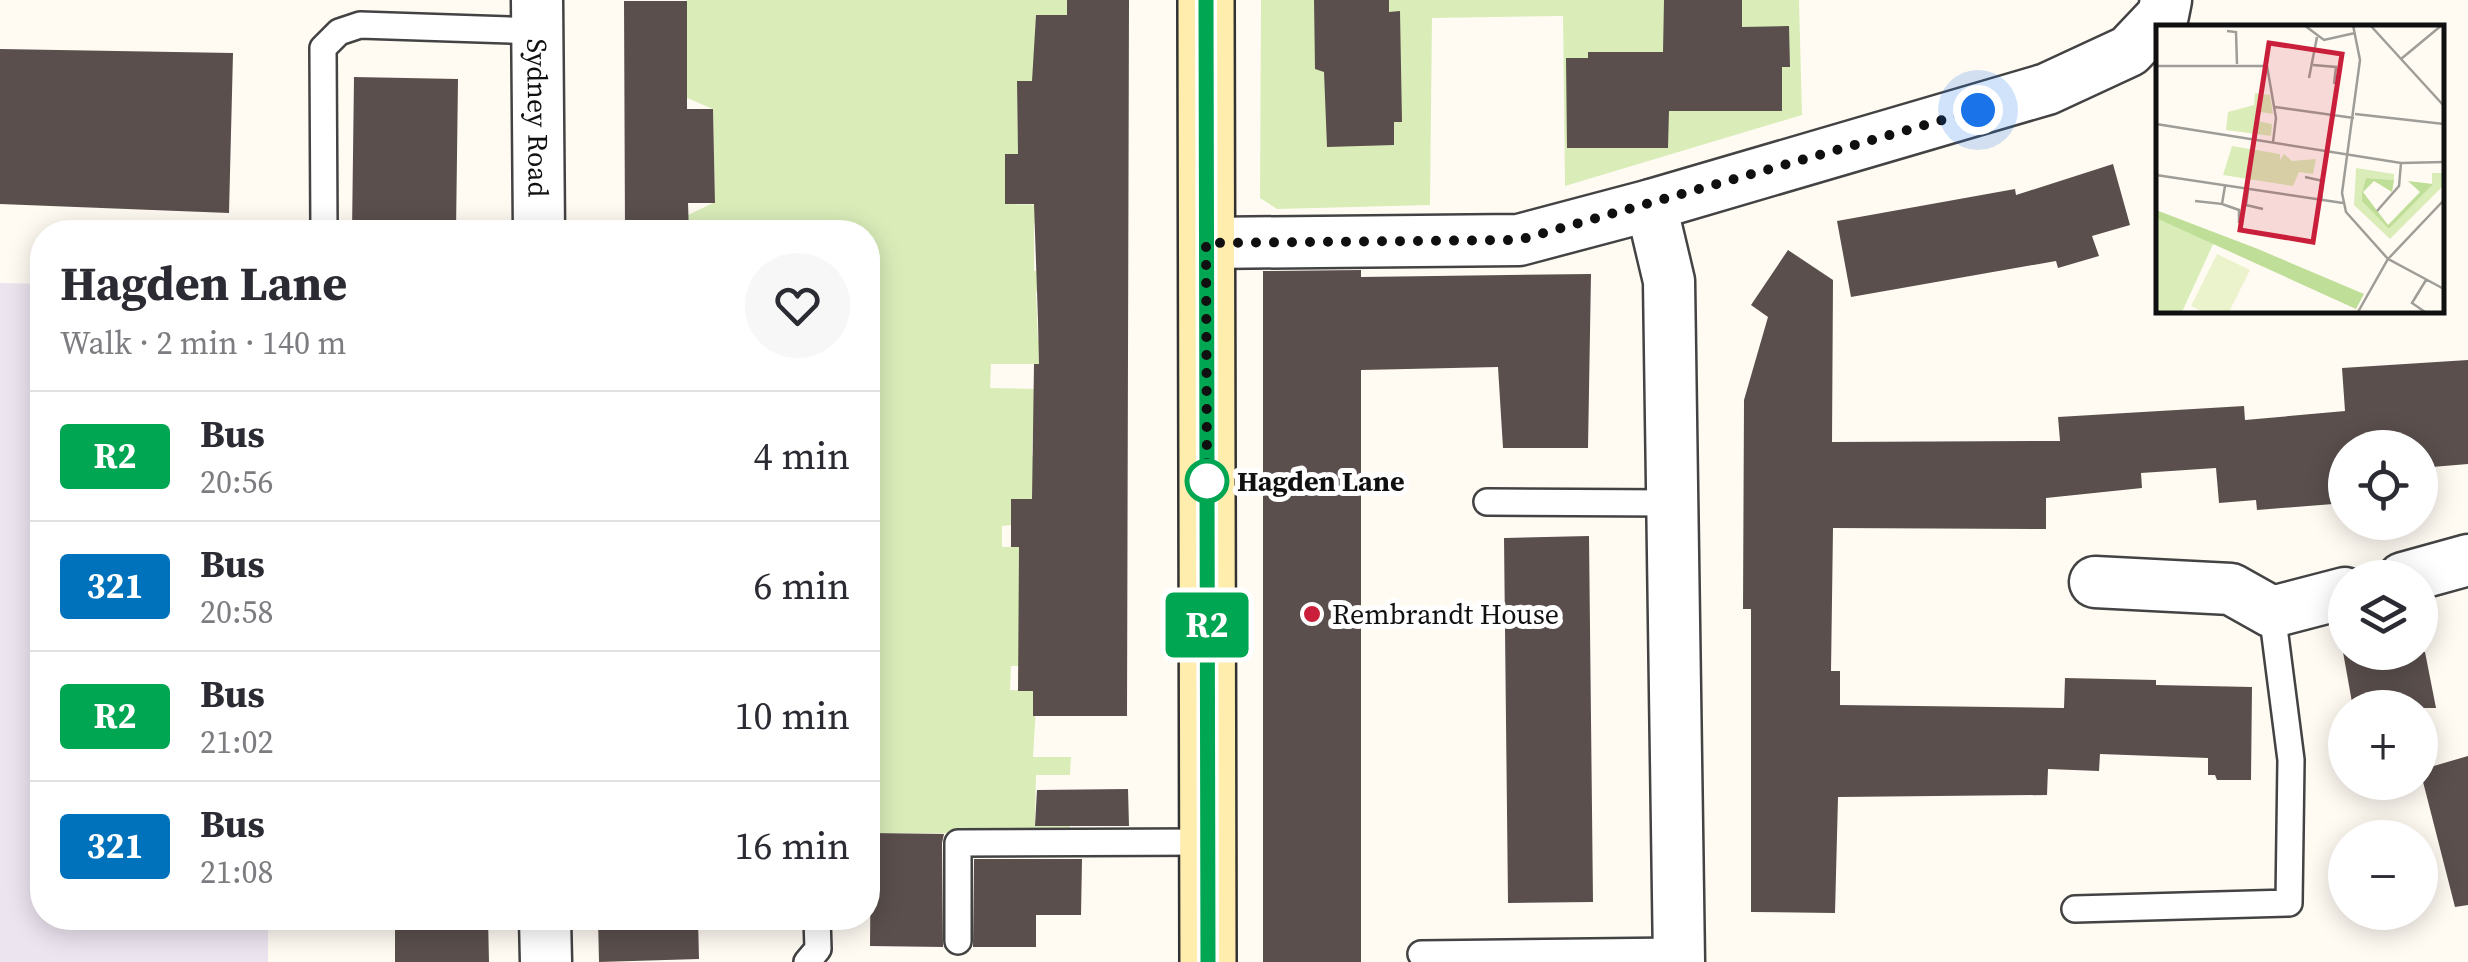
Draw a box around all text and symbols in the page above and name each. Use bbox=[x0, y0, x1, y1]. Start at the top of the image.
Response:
inset map bbox=[2156, 25, 2443, 312]
street label: Sydney Road bbox=[518, 38, 558, 198]
your location bbox=[1953, 85, 2003, 135]
text: Hagden Lane bbox=[60, 250, 347, 316]
button: heart bbox=[745, 253, 850, 358]
text: Walk · 2 min · 140 m bbox=[60, 321, 346, 365]
text: Bus bbox=[200, 408, 265, 460]
text: 4 min bbox=[754, 430, 850, 482]
map controls bbox=[2328, 430, 2438, 930]
button: locate bbox=[2328, 430, 2438, 540]
text: R2 bbox=[94, 432, 136, 480]
text: 20:56 bbox=[200, 460, 274, 504]
marker: Hagden Lane bbox=[1186, 460, 1228, 502]
place label: Hagden Lane bbox=[1237, 462, 1405, 500]
text: Bus bbox=[200, 538, 265, 590]
text: 6 min bbox=[754, 560, 850, 612]
button: layers bbox=[2328, 560, 2438, 670]
text: 321 bbox=[87, 562, 143, 610]
text: 20:58 bbox=[200, 590, 274, 634]
line badge: R2 bbox=[1162, 592, 1252, 658]
place label: Rembrandt House bbox=[1332, 595, 1559, 633]
text: R2 bbox=[1186, 601, 1228, 649]
marker: Rembrandt House bbox=[1301, 603, 1323, 625]
text: Bus bbox=[200, 668, 265, 720]
text: 10 min bbox=[735, 690, 850, 742]
button: + bbox=[2328, 690, 2438, 800]
text: R2 bbox=[94, 692, 136, 740]
text: 21:02 bbox=[200, 720, 274, 764]
text: Bus bbox=[200, 798, 265, 850]
text: 16 min bbox=[735, 820, 850, 872]
button: − bbox=[2328, 820, 2438, 930]
text: 321 bbox=[87, 822, 143, 870]
text: 21:08 bbox=[200, 850, 274, 894]

